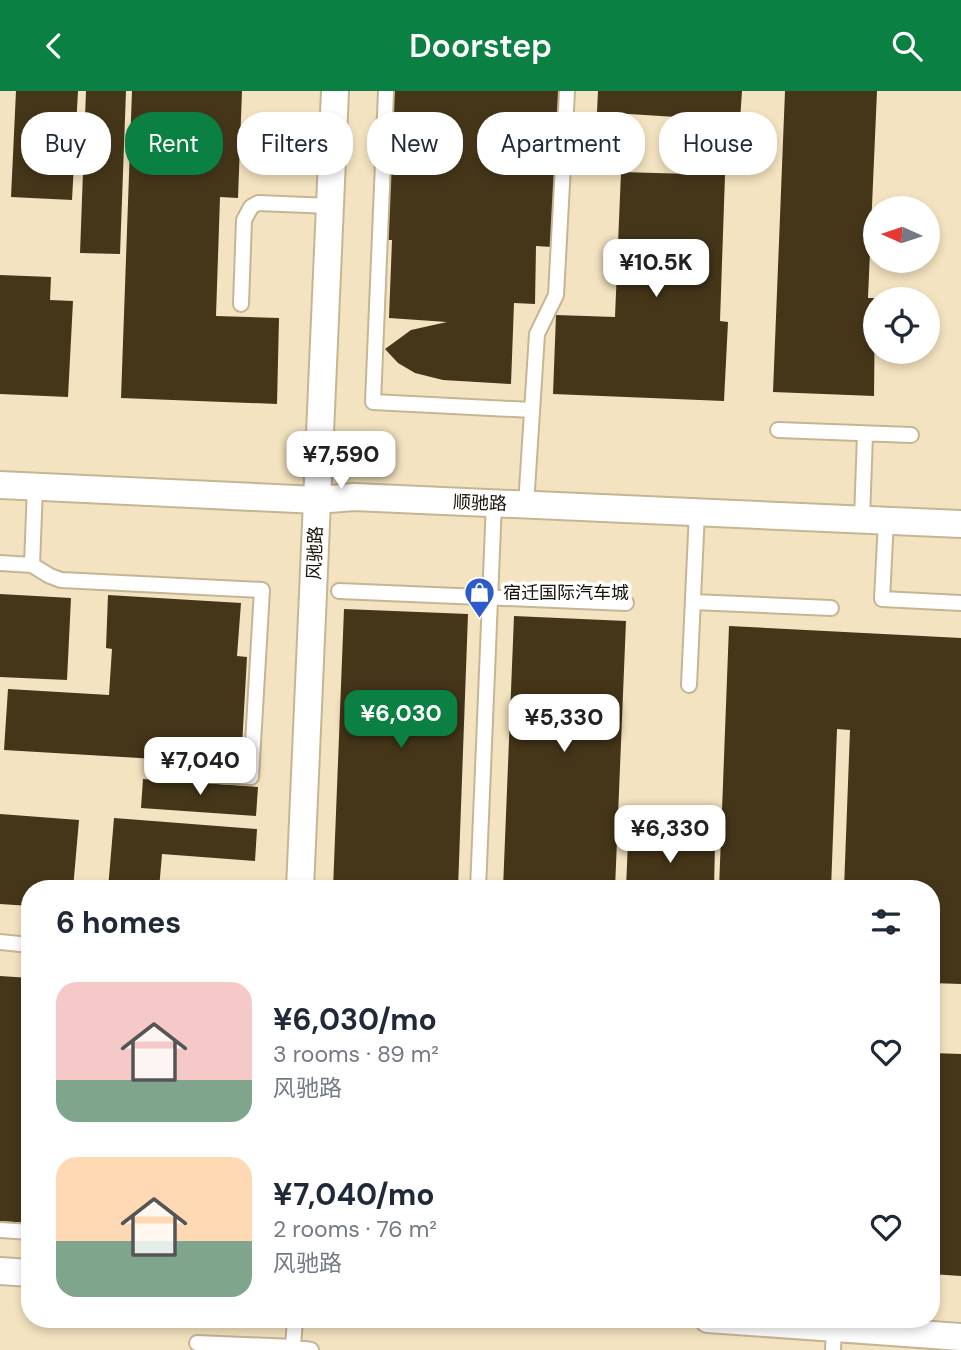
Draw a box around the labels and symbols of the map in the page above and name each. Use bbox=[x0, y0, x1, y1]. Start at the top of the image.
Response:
north arrow bbox=[863, 196, 940, 273]
pin: ¥10.5K bbox=[599, 239, 713, 299]
pin: ¥7,590 bbox=[284, 431, 398, 491]
street label: 顺驰路 bbox=[453, 490, 507, 516]
street label: 风驰路 bbox=[302, 526, 328, 580]
shop icon: 宿迁国际汽车城 bbox=[463, 576, 497, 620]
place label: 宿迁国际汽车城 bbox=[503, 581, 629, 605]
pin: ¥6,030 bbox=[344, 691, 458, 750]
pin: ¥5,330 bbox=[507, 695, 621, 754]
pin: ¥7,040 bbox=[143, 737, 257, 797]
pin: ¥6,330 bbox=[613, 805, 727, 865]

